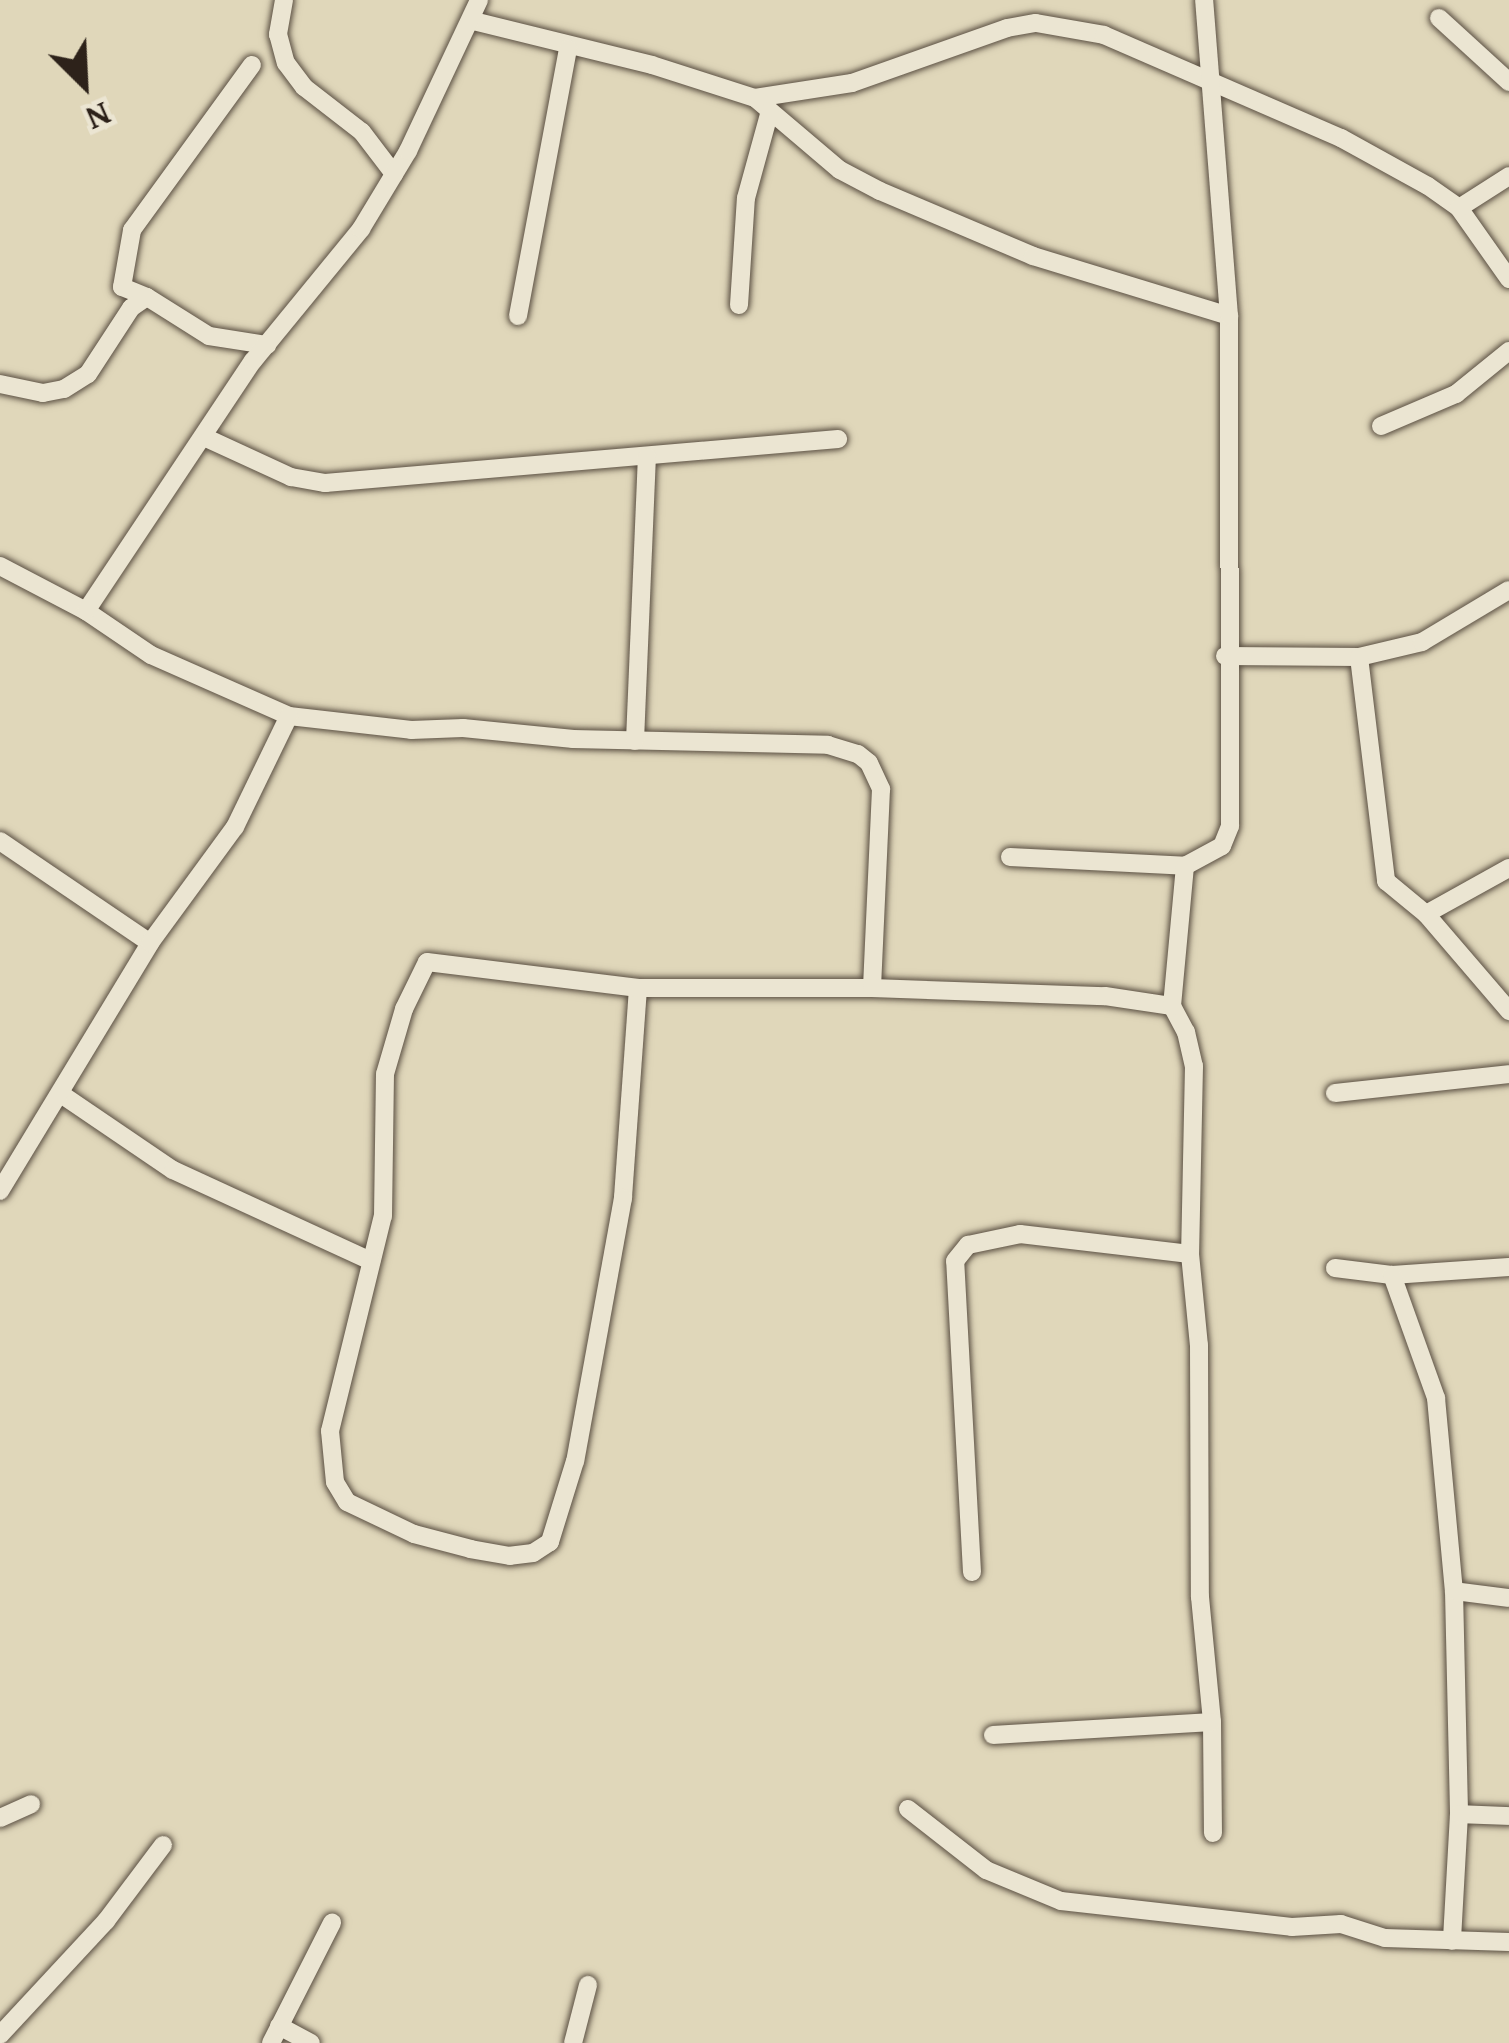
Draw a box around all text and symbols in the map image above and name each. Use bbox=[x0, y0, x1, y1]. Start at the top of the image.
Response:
north arrow bbox=[24, 24, 144, 144]
text: N bbox=[79, 90, 118, 143]

